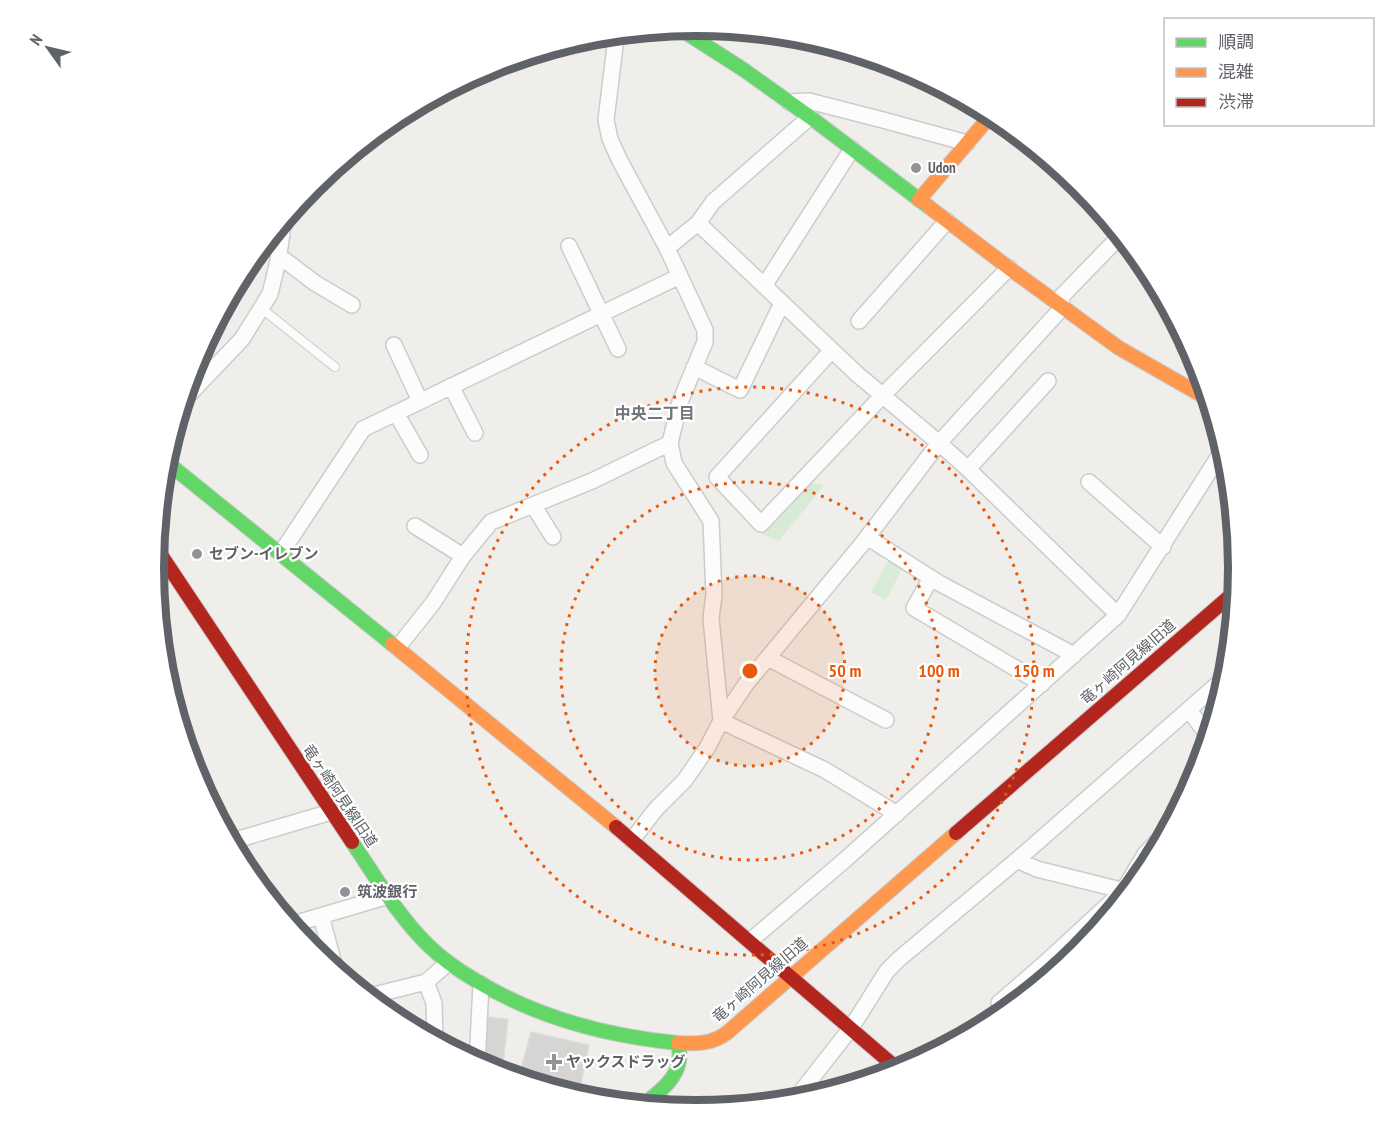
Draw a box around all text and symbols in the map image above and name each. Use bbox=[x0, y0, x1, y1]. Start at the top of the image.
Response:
north arrow bbox=[18, 18, 78, 78]
legend bbox=[1164, 18, 1374, 126]
text: N bbox=[25, 30, 46, 49]
text: 順調 bbox=[1218, 30, 1254, 53]
text: 混雑 bbox=[1218, 60, 1254, 83]
text: 渋滞 bbox=[1218, 90, 1254, 113]
place label: Udon bbox=[928, 158, 956, 177]
marker: Udon bbox=[909, 161, 923, 175]
district label: 中央二丁目 bbox=[615, 403, 695, 423]
place label: セブン-イレブン bbox=[209, 544, 318, 563]
marker: セブン-イレブン bbox=[190, 547, 204, 561]
street label: 竜ヶ崎阿見線旧道 bbox=[1076, 615, 1179, 708]
text: 50 m bbox=[829, 659, 861, 682]
text: 100 m bbox=[918, 659, 960, 682]
text: 150 m bbox=[1013, 659, 1055, 682]
centre of rings bbox=[740, 661, 760, 681]
street label: 竜ヶ崎阿見線旧道 bbox=[299, 741, 382, 851]
place label: 筑波銀行 bbox=[357, 882, 417, 901]
marker: 筑波銀行 bbox=[338, 885, 352, 899]
street label: 竜ヶ崎阿見線旧道 bbox=[708, 933, 811, 1026]
place label: ヤックスドラッグ bbox=[566, 1052, 686, 1071]
marker: ヤックスドラッグ bbox=[547, 1055, 561, 1069]

